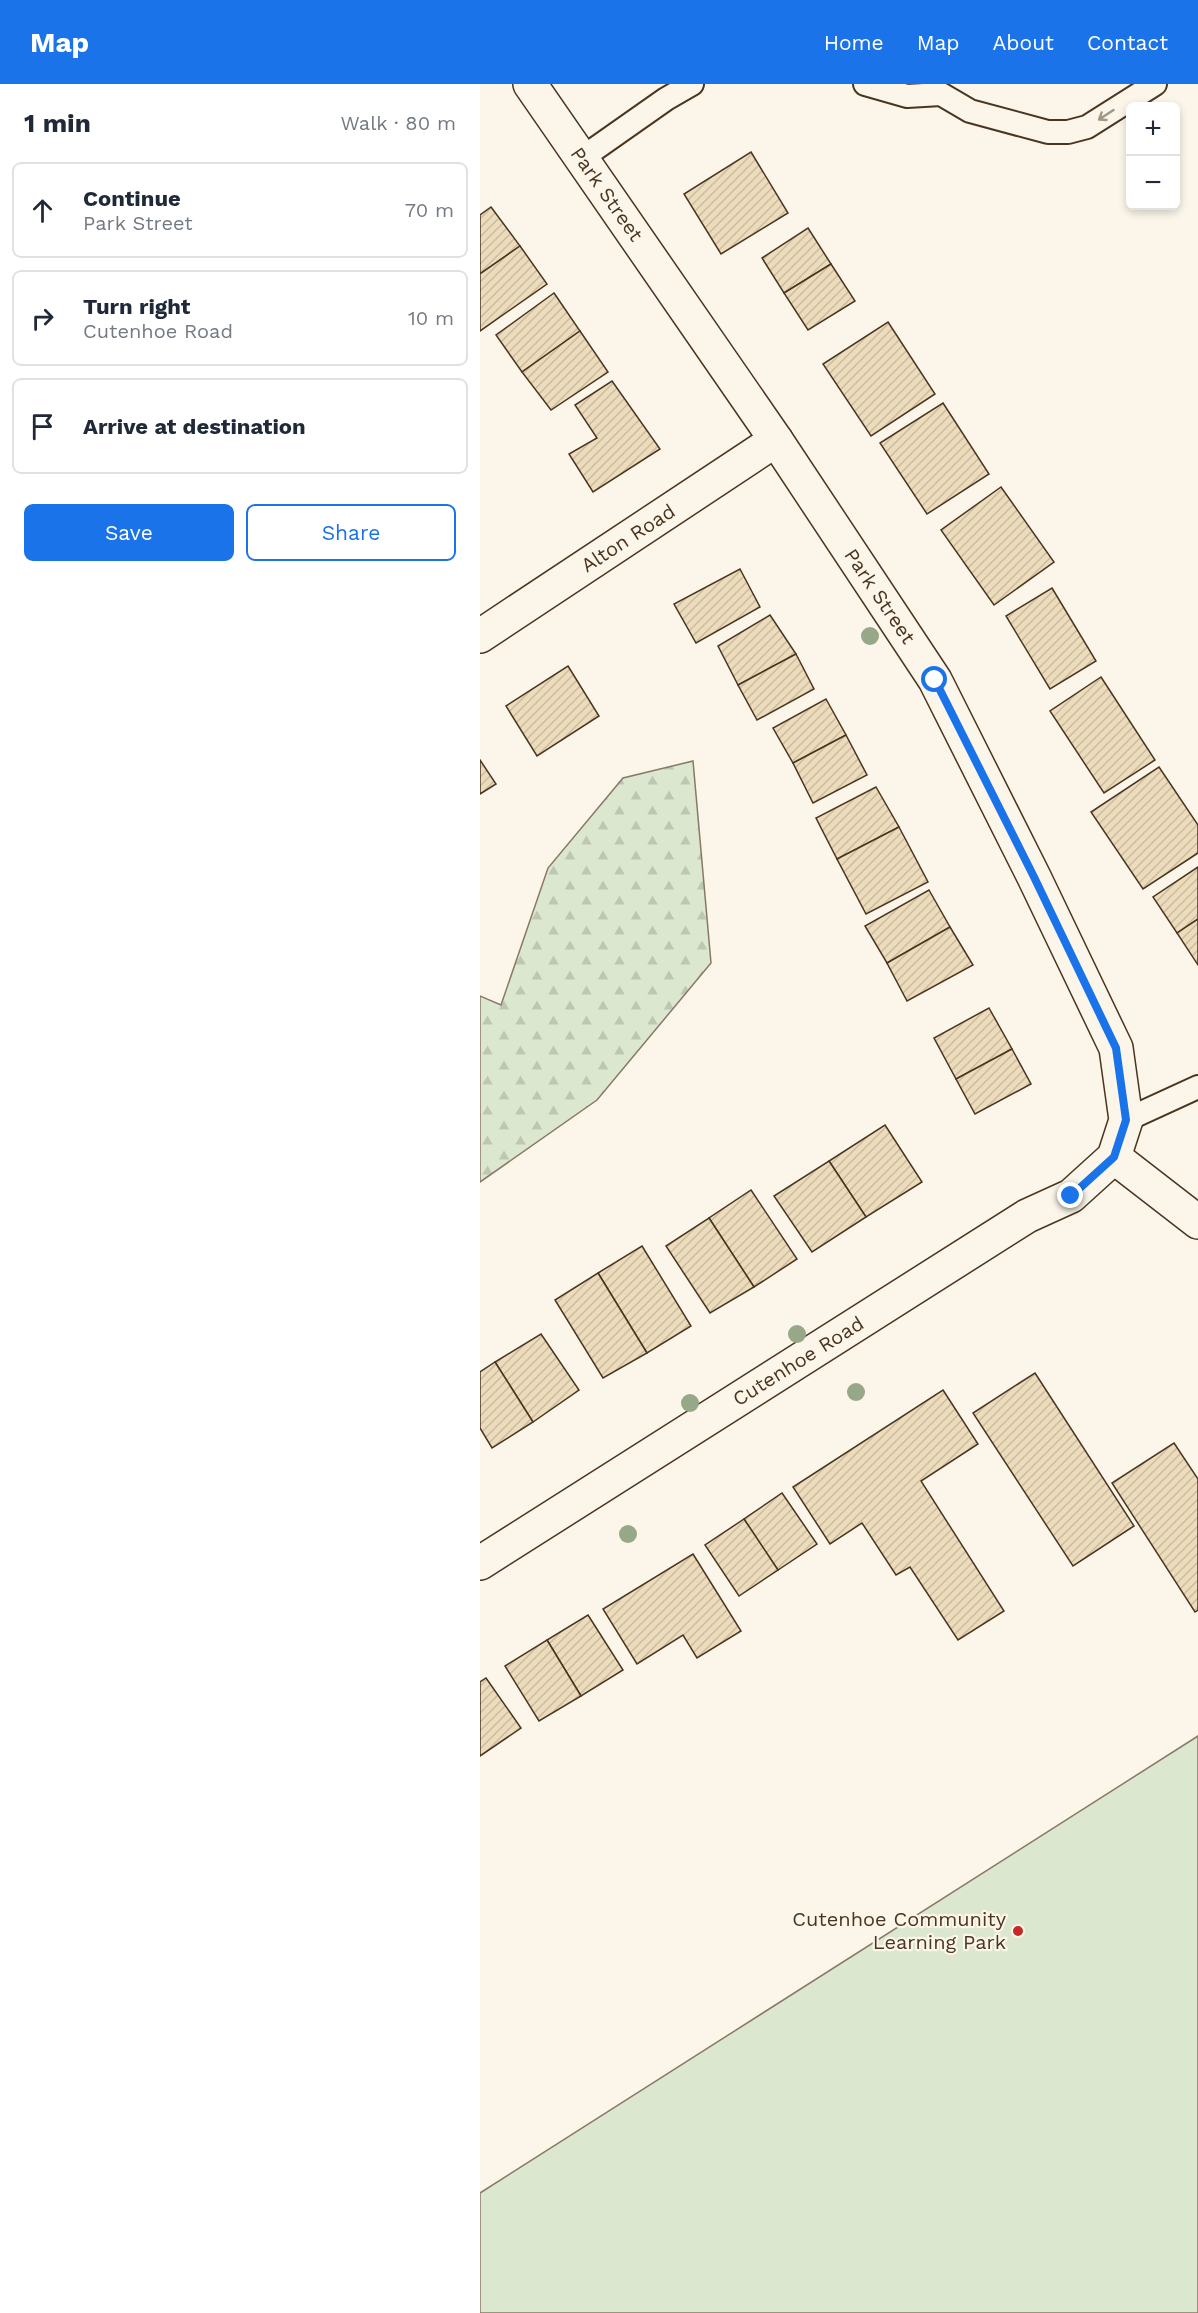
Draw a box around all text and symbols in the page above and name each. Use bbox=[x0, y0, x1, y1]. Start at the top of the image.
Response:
text: Map bbox=[30, 26, 89, 59]
text: Home bbox=[824, 30, 884, 55]
text: Map bbox=[917, 30, 960, 55]
text: About bbox=[993, 30, 1054, 55]
text: Contact bbox=[1087, 30, 1168, 55]
map controls bbox=[1126, 102, 1180, 210]
button: + bbox=[1126, 102, 1180, 156]
text: 1 min bbox=[24, 108, 91, 138]
one-way arrow bbox=[1098, 110, 1115, 122]
text: Walk · 80 m bbox=[340, 111, 456, 135]
street label: Park Street bbox=[566, 142, 649, 246]
button: − bbox=[1126, 156, 1180, 210]
text: Continue bbox=[83, 186, 181, 211]
icon: ahead bbox=[26, 194, 59, 227]
text: 70 m bbox=[405, 198, 454, 222]
text: Park Street bbox=[83, 211, 193, 235]
text: Turn right bbox=[83, 294, 190, 319]
icon: right bbox=[26, 302, 59, 335]
text: 10 m bbox=[408, 306, 454, 330]
text: Cutenhoe Road bbox=[83, 319, 233, 343]
icon: arrive bbox=[26, 410, 59, 443]
text: Arrive at destination bbox=[83, 414, 306, 439]
street label: Alton Road bbox=[576, 499, 680, 577]
button: Save bbox=[24, 504, 234, 561]
button: Share bbox=[246, 504, 456, 561]
street label: Park Street bbox=[839, 544, 921, 649]
route start bbox=[921, 666, 947, 692]
route end bbox=[1057, 1182, 1083, 1208]
street label: Cutenhoe Road bbox=[728, 1311, 868, 1411]
place label: Cutenhoe Community Learning Park bbox=[792, 1907, 1007, 1954]
marker: Cutenhoe Community Learning Park bbox=[1011, 1924, 1025, 1938]

